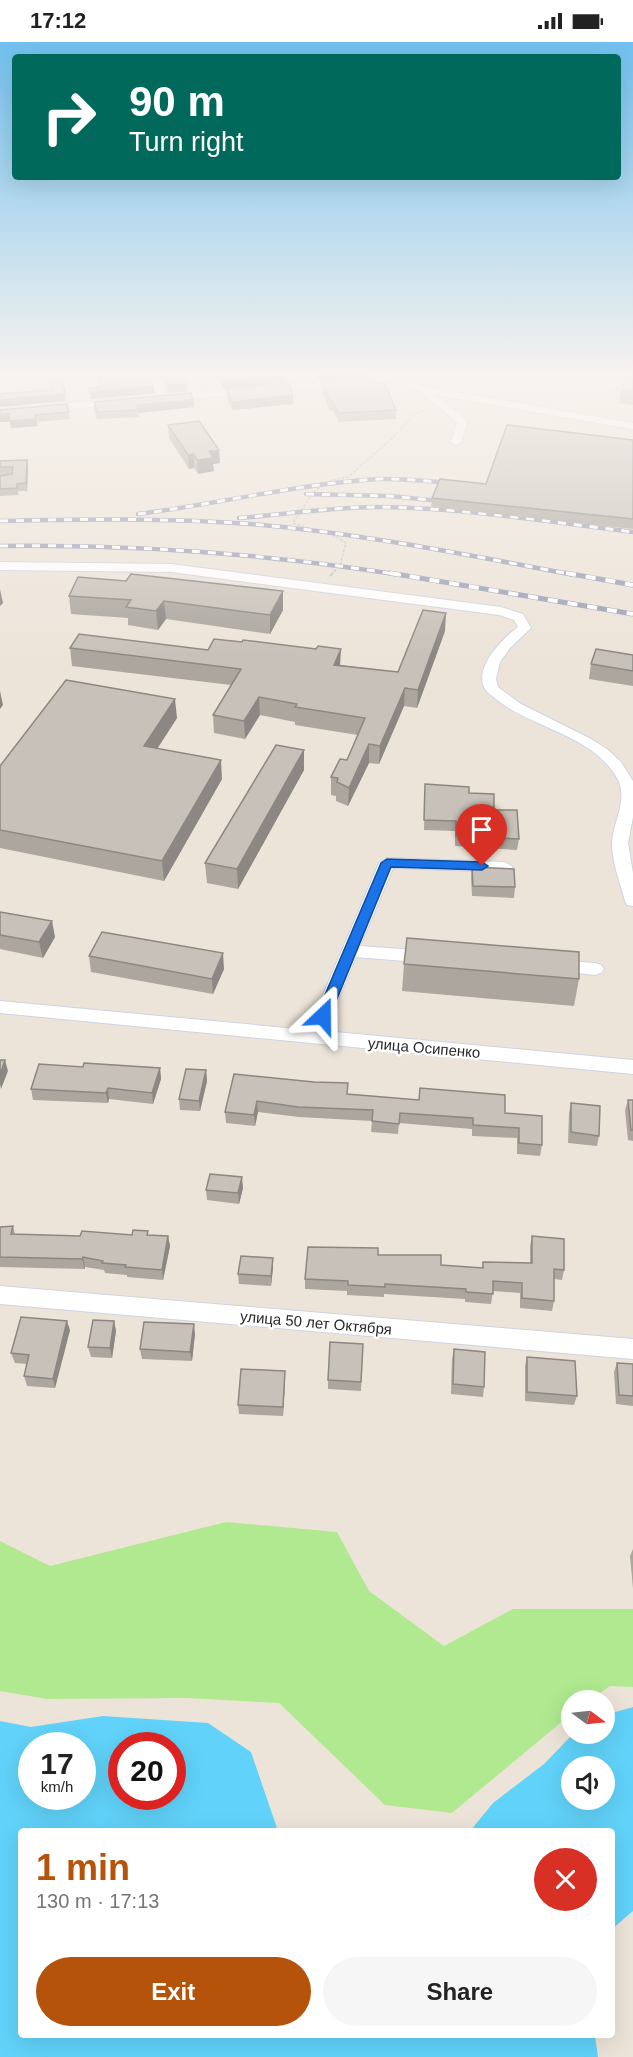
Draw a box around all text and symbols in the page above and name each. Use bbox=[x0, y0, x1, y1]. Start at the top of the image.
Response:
text: 17:12 bbox=[30, 8, 86, 33]
icon: right bbox=[30, 78, 108, 156]
text: 90 m bbox=[129, 78, 225, 125]
text: Turn right bbox=[129, 127, 244, 157]
pin bbox=[456, 804, 507, 866]
icon: arrive bbox=[465, 813, 498, 846]
position arrow bbox=[291, 984, 355, 1048]
street label: улица Осипенко bbox=[367, 1034, 481, 1061]
street label: улица 50 лет Октября bbox=[240, 1307, 393, 1338]
north arrow bbox=[561, 1690, 615, 1744]
map controls bbox=[561, 1690, 615, 1810]
speed limit sign: 20 bbox=[108, 1732, 186, 1810]
text: 17 bbox=[40, 1747, 74, 1780]
button: sound bbox=[561, 1756, 615, 1810]
text: km/h bbox=[41, 1778, 73, 1795]
text: 1 min bbox=[36, 1847, 130, 1888]
button: close bbox=[534, 1848, 597, 1911]
text: 130 m · 17:13 bbox=[36, 1890, 159, 1912]
button: Exit bbox=[36, 1957, 311, 2026]
button: Share bbox=[323, 1957, 597, 2026]

